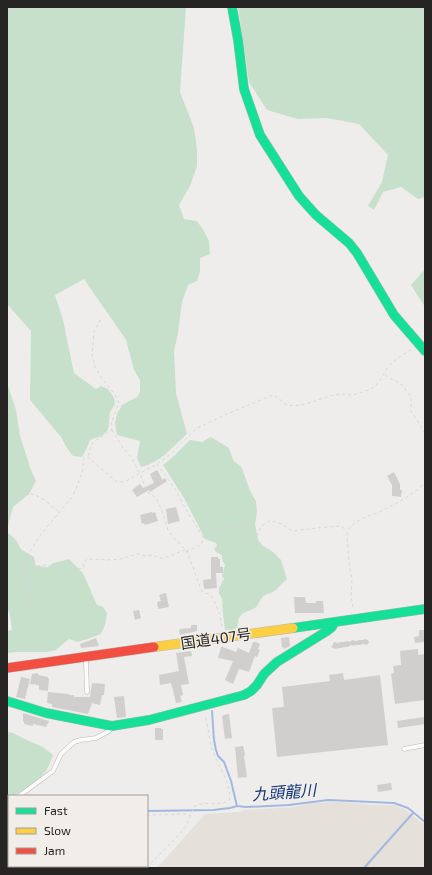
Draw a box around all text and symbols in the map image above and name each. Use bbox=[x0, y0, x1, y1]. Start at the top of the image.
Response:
street label: 国道407号 bbox=[179, 624, 252, 652]
water label: 九頭龍川 bbox=[251, 780, 319, 803]
legend bbox=[8, 795, 148, 867]
text: Fast bbox=[44, 803, 68, 817]
text: Slow bbox=[44, 823, 71, 837]
text: Jam bbox=[44, 843, 65, 857]

